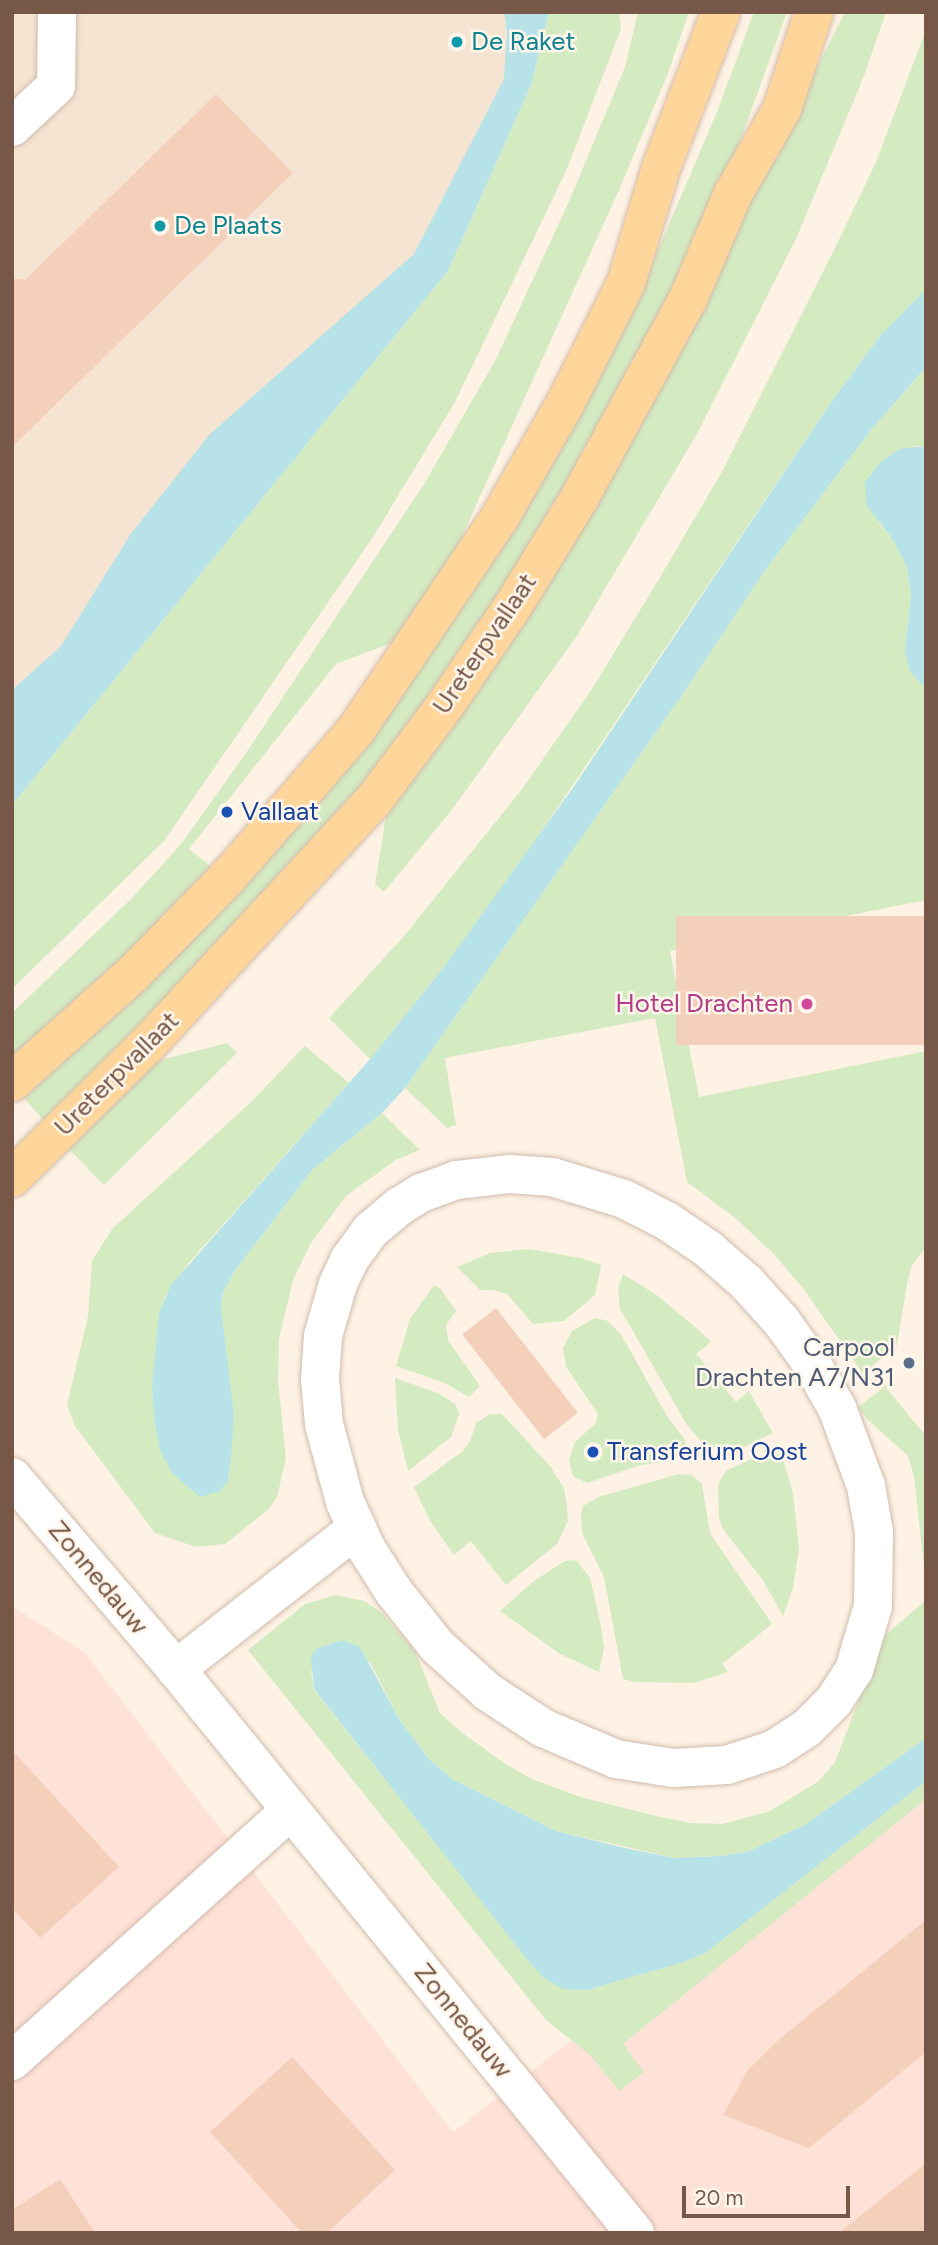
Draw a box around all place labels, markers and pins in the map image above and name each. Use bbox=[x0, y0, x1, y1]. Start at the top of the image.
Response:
place label: De Raket bbox=[471, 26, 575, 58]
marker: De Raket bbox=[449, 34, 465, 50]
place label: De Plaats bbox=[174, 210, 282, 242]
marker: De Plaats bbox=[152, 218, 168, 234]
place label: Vallaat bbox=[241, 796, 319, 828]
marker: Vallaat bbox=[219, 804, 235, 820]
place label: Hotel Drachten bbox=[615, 988, 793, 1020]
marker: Hotel Drachten bbox=[799, 996, 815, 1012]
place label: Carpool Drachten A7/N31 bbox=[695, 1332, 895, 1394]
marker: Carpool Drachten A7/N31 bbox=[901, 1355, 917, 1371]
place label: Transferium Oost bbox=[607, 1436, 808, 1468]
marker: Transferium Oost bbox=[585, 1444, 601, 1460]

